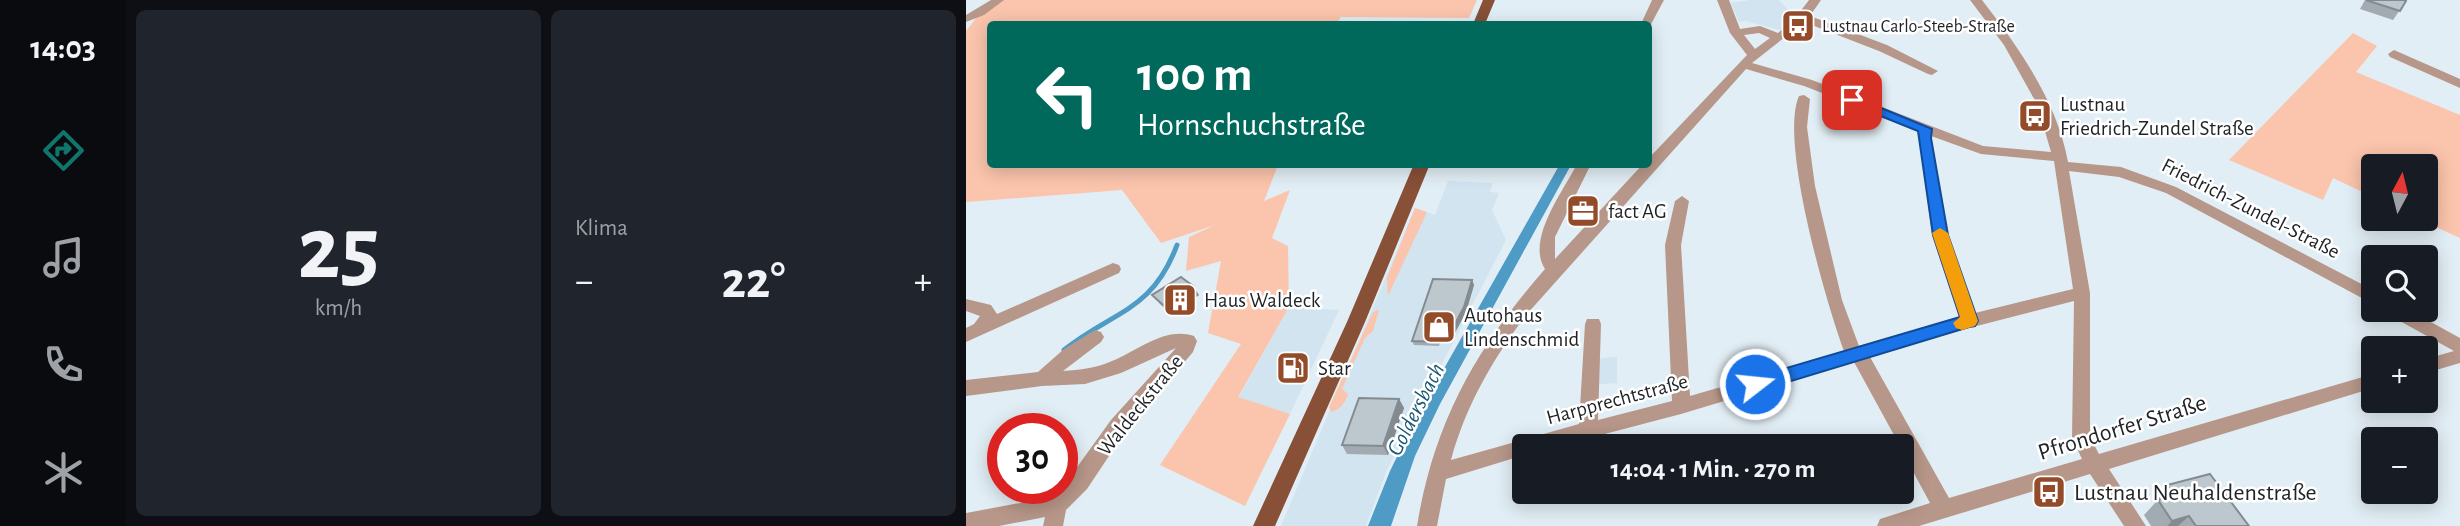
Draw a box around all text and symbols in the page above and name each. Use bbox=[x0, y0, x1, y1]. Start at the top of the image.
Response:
bus stop icon: Lustnau Carlo-Steeb-Straße bbox=[1779, 7, 1817, 45]
place label: Lustnau Carlo-Steeb-Straße bbox=[1822, 18, 2015, 36]
text: 14:03 bbox=[30, 32, 96, 64]
icon: left bbox=[1022, 49, 1113, 140]
text: 100 m bbox=[1137, 51, 1253, 100]
pin bbox=[1822, 70, 1882, 130]
icon: arrive bbox=[1833, 81, 1871, 119]
place label: Lustnau Friedrich-Zundel Straße bbox=[2060, 94, 2254, 139]
bus stop icon: Lustnau Friedrich-Zundel Straße bbox=[2016, 97, 2054, 135]
text: Hornschuchstraße bbox=[1137, 109, 1366, 141]
icon: directions bbox=[39, 126, 88, 175]
street label: Friedrich-Zundel-Straße bbox=[2158, 154, 2343, 262]
north arrow bbox=[2361, 154, 2438, 231]
map controls bbox=[2361, 154, 2438, 504]
office icon: fact AG bbox=[1564, 192, 1602, 230]
place label: fact AG bbox=[1608, 201, 1667, 222]
text: 25 bbox=[297, 204, 380, 295]
text: Klima bbox=[575, 217, 628, 240]
icon: music bbox=[39, 233, 88, 282]
button: search bbox=[2361, 245, 2438, 322]
text: 22° bbox=[721, 255, 786, 307]
text: − bbox=[575, 263, 593, 301]
text: + bbox=[914, 263, 932, 301]
building icon: Haus Waldeck bbox=[1161, 281, 1199, 319]
place label: Haus Waldeck bbox=[1204, 290, 1321, 311]
text: km/h bbox=[315, 297, 362, 320]
place label: Autohaus Lindenschmid bbox=[1464, 305, 1579, 350]
shop icon: Autohaus Lindenschmid bbox=[1420, 308, 1458, 346]
button: + bbox=[2361, 336, 2438, 413]
icon: phone bbox=[39, 340, 88, 389]
position arrow bbox=[1718, 347, 1792, 421]
fuel station icon: Star bbox=[1274, 349, 1312, 387]
street label: Waldeckstraße bbox=[1094, 351, 1187, 460]
place label: Star bbox=[1318, 358, 1351, 379]
water label: Goldersbach bbox=[1383, 360, 1449, 460]
street label: Harpprechtstraße bbox=[1544, 370, 1690, 428]
street label: Pfrondorfer Straße bbox=[2035, 391, 2209, 465]
speed limit sign: 30 bbox=[987, 413, 1078, 504]
button: − bbox=[2361, 427, 2438, 504]
icon: climate bbox=[39, 448, 88, 497]
text: 14:04 · 1 Min. · 270 m bbox=[1610, 456, 1816, 482]
bus stop icon: Lustnau Neuhaldenstraße bbox=[2030, 473, 2068, 511]
place label: Lustnau Neuhaldenstraße bbox=[2074, 481, 2317, 505]

